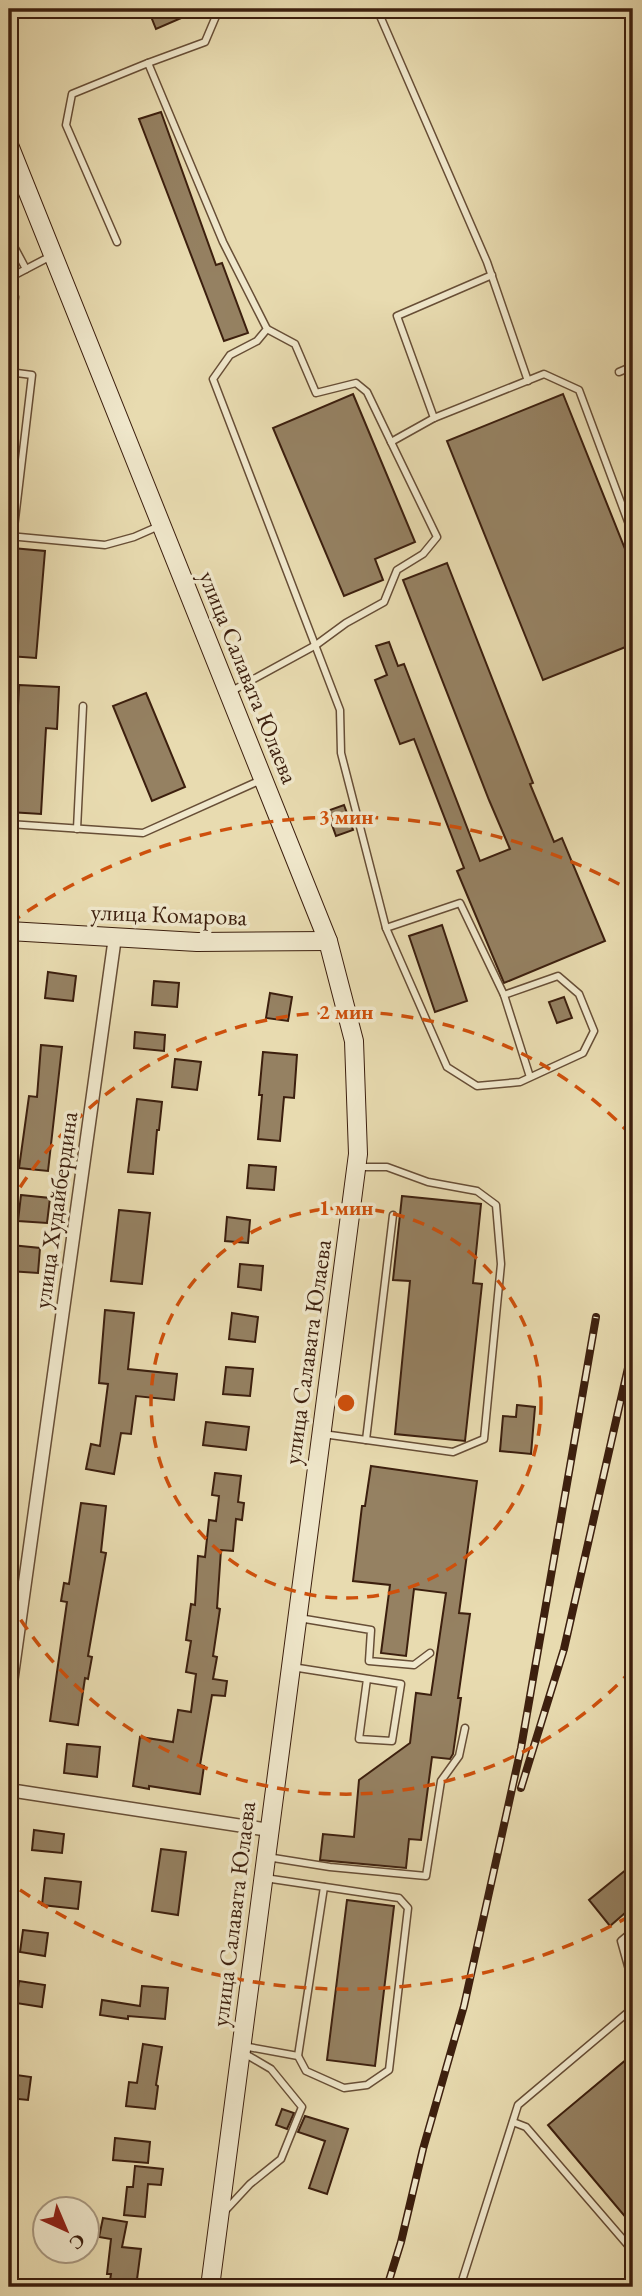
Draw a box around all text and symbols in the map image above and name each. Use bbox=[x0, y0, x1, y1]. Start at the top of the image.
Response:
street label: улица Салавата Юлаева bbox=[192, 566, 306, 788]
text: 3 мин bbox=[319, 803, 373, 830]
street label: улица Комарова bbox=[90, 896, 248, 932]
text: 2 мин bbox=[319, 998, 373, 1025]
street label: улица Худайбердина bbox=[26, 1109, 84, 1311]
text: 1 мин bbox=[319, 1194, 373, 1221]
street label: улица Салавата Юлаева bbox=[276, 1237, 338, 1466]
centre of rings bbox=[334, 1391, 358, 1415]
street label: улица Салавата Юлаева bbox=[204, 1799, 262, 2028]
north arrow bbox=[32, 2194, 102, 2264]
text: С bbox=[64, 2228, 91, 2256]

